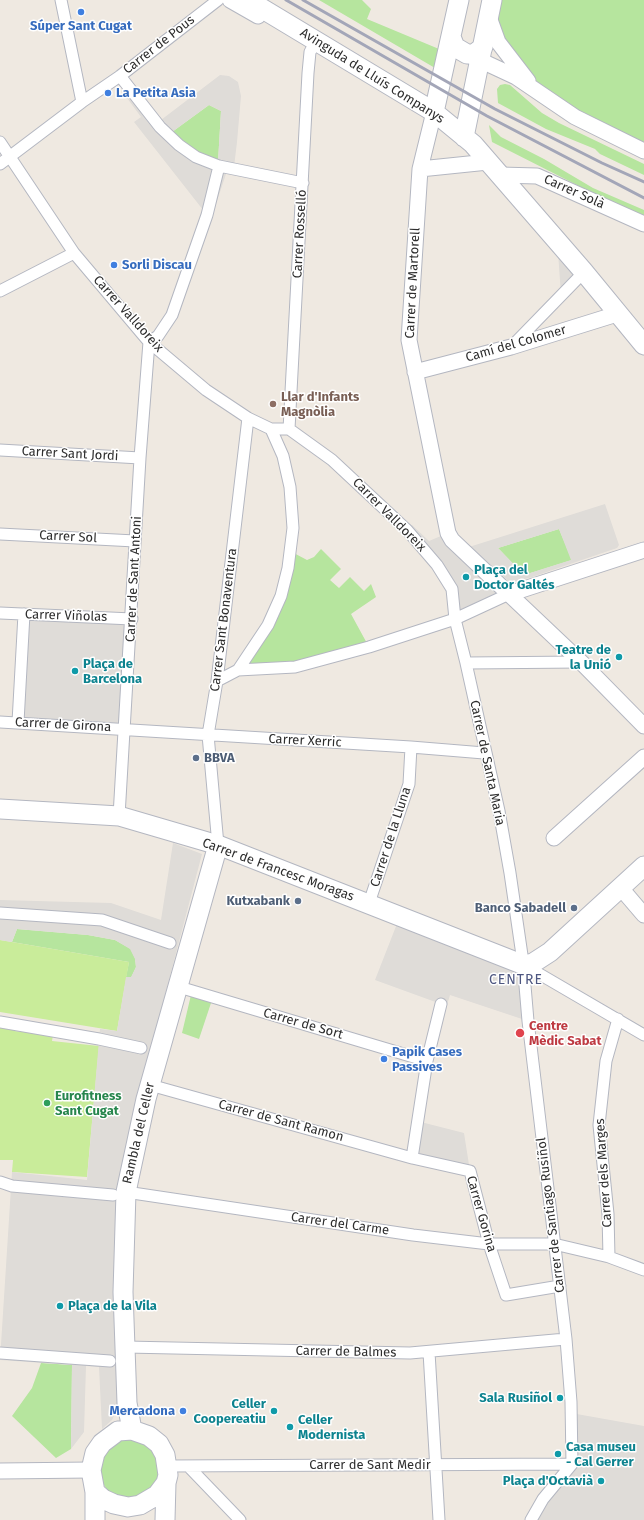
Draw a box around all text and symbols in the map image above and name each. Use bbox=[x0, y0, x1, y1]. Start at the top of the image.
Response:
marker: Súper Sant Cugat bbox=[76, 7, 86, 17]
street label: Carrer de Pous bbox=[120, 12, 198, 78]
place label: Súper Sant Cugat bbox=[30, 18, 132, 34]
street label: Avinguda de Lluís Companys bbox=[297, 25, 447, 127]
place label: La Petita Asia bbox=[116, 85, 196, 101]
marker: La Petita Asia bbox=[103, 88, 113, 98]
street label: Carrer Solà bbox=[541, 172, 607, 212]
street label: Carrer Rosselló bbox=[290, 189, 310, 279]
street label: Carrer de Martorell bbox=[402, 227, 424, 339]
place label: Sorli Discau bbox=[122, 257, 192, 273]
marker: Sorli Discau bbox=[109, 260, 119, 270]
street label: Carrer Valldoreix bbox=[90, 272, 166, 356]
street label: Camí del Colomer bbox=[464, 322, 568, 366]
place label: Llar d'Infants Magnòlia bbox=[281, 389, 359, 420]
marker: Llar d'Infants Magnòlia bbox=[268, 399, 278, 409]
street label: Carrer Sant Jordi bbox=[21, 444, 119, 464]
street label: Carrer Valldoreix bbox=[349, 475, 429, 555]
street label: Carrer de Sant Antoni bbox=[123, 516, 145, 642]
street label: Carrer Sol bbox=[39, 528, 97, 546]
street label: Carrer Sant Bonaventura bbox=[207, 547, 241, 693]
place label: Plaça del Doctor Galtés bbox=[474, 562, 554, 593]
marker: Plaça del Doctor Galtés bbox=[461, 572, 471, 582]
street label: Carrer Viñolas bbox=[25, 607, 107, 625]
place label: Teatre de la Unió bbox=[555, 642, 611, 673]
marker: Teatre de la Unió bbox=[614, 652, 624, 662]
place label: Plaça de Barcelona bbox=[83, 656, 142, 687]
marker: Plaça de Barcelona bbox=[70, 666, 80, 676]
street label: Carrer de Santa Maria bbox=[466, 699, 508, 827]
street label: Carrer de Girona bbox=[14, 715, 112, 735]
street label: Carrer Xerric bbox=[268, 731, 342, 751]
place label: BBVA bbox=[204, 750, 235, 766]
marker: BBVA bbox=[191, 753, 201, 763]
street label: Carrer de la Lluna bbox=[367, 785, 415, 889]
street label: Carrer de Francesc Moragas bbox=[200, 835, 356, 905]
place label: Kutxabank bbox=[226, 893, 290, 909]
marker: Kutxabank bbox=[293, 896, 303, 906]
place label: Banco Sabadell bbox=[475, 900, 566, 916]
marker: Banco Sabadell bbox=[569, 903, 579, 913]
district label: CENTRE bbox=[489, 972, 543, 988]
street label: Carrer de Sort bbox=[261, 1005, 345, 1043]
place label: Centre Mèdic Sabat bbox=[529, 1018, 602, 1049]
marker: Centre Mèdic Sabat bbox=[514, 1027, 526, 1039]
place label: Papik Cases Passives bbox=[392, 1044, 462, 1075]
marker: Papik Cases Passives bbox=[379, 1054, 389, 1064]
street label: Rambla del Celler bbox=[120, 1081, 158, 1185]
place label: Eurofitness Sant Cugat bbox=[55, 1088, 121, 1119]
street label: Carrer de Sant Ramon bbox=[217, 1097, 345, 1145]
marker: Eurofitness Sant Cugat bbox=[42, 1098, 52, 1108]
street label: Carrer dels Marges bbox=[592, 1118, 616, 1228]
street label: Carrer de Santiago Rusiñol bbox=[534, 1136, 568, 1294]
street label: Carrer Gorina bbox=[463, 1174, 499, 1254]
street label: Carrer del Carme bbox=[290, 1209, 390, 1239]
place label: Plaça de la Vila bbox=[68, 1298, 157, 1314]
marker: Plaça de la Vila bbox=[55, 1301, 65, 1311]
street label: Carrer de Balmes bbox=[296, 1343, 396, 1361]
place label: Sala Rusiñol bbox=[479, 1390, 552, 1406]
marker: Sala Rusiñol bbox=[555, 1393, 565, 1403]
place label: Celler Coopereatiu bbox=[194, 1396, 266, 1427]
place label: Mercadona bbox=[110, 1403, 175, 1419]
marker: Mercadona bbox=[178, 1406, 188, 1416]
marker: Celler Coopereatiu bbox=[269, 1406, 279, 1416]
place label: Celler Modernista bbox=[298, 1412, 365, 1443]
marker: Celler Modernista bbox=[285, 1422, 295, 1432]
place label: Casa museu - Cal Gerrer bbox=[566, 1439, 636, 1470]
marker: Casa museu - Cal Gerrer bbox=[553, 1449, 563, 1459]
street label: Carrer de Sant Medir bbox=[309, 1457, 431, 1473]
place label: Plaça d'Octavià bbox=[503, 1473, 593, 1489]
marker: Plaça d'Octavià bbox=[596, 1476, 606, 1486]

